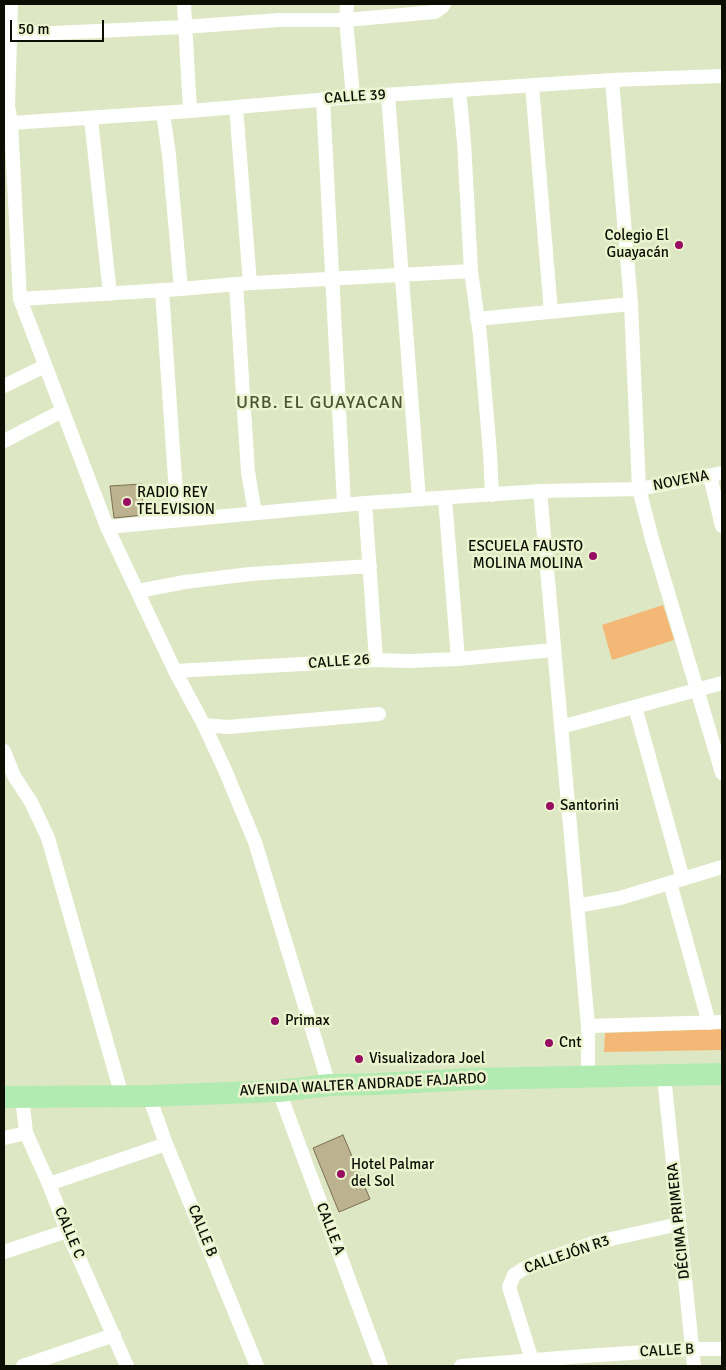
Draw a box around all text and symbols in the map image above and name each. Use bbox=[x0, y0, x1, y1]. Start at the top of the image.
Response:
scale bar bbox=[12, 10, 106, 42]
text: 50 m bbox=[18, 20, 49, 38]
street label: CALLE 39 bbox=[324, 86, 386, 108]
place label: Colegio El Guayacán bbox=[605, 227, 669, 262]
marker: Colegio El Guayacán bbox=[673, 239, 685, 251]
district label: URB. EL GUAYACAN bbox=[234, 392, 406, 414]
street label: NOVENA bbox=[652, 467, 710, 495]
place label: RADIO REY TELEVISION bbox=[137, 484, 215, 519]
marker: RADIO REY TELEVISION bbox=[121, 496, 133, 508]
place label: ESCUELA FAUSTO MOLINA MOLINA bbox=[468, 538, 583, 573]
marker: ESCUELA FAUSTO MOLINA MOLINA bbox=[587, 550, 599, 562]
street label: CALLE 26 bbox=[308, 651, 370, 673]
place label: Santorini bbox=[560, 797, 619, 815]
marker: Santorini bbox=[544, 800, 556, 812]
place label: Primax bbox=[285, 1012, 330, 1030]
marker: Primax bbox=[269, 1015, 281, 1027]
place label: Cnt bbox=[559, 1034, 581, 1052]
marker: Cnt bbox=[543, 1037, 555, 1049]
place label: Visualizadora Joel bbox=[369, 1050, 485, 1068]
marker: Visualizadora Joel bbox=[353, 1053, 365, 1065]
street label: AVENIDA WALTER ANDRADE FAJARDO bbox=[239, 1070, 487, 1100]
place label: Hotel Palmar del Sol bbox=[351, 1156, 434, 1191]
street label: DÉCIMA PRIMERA bbox=[664, 1162, 694, 1280]
marker: Hotel Palmar del Sol bbox=[335, 1168, 347, 1180]
street label: CALLE A bbox=[312, 1200, 348, 1258]
street label: CALLE B bbox=[183, 1202, 221, 1260]
street label: CALLE C bbox=[50, 1204, 88, 1262]
street label: CALLEJÓN R3 bbox=[522, 1232, 612, 1278]
street label: CALLE B bbox=[639, 1341, 695, 1361]

